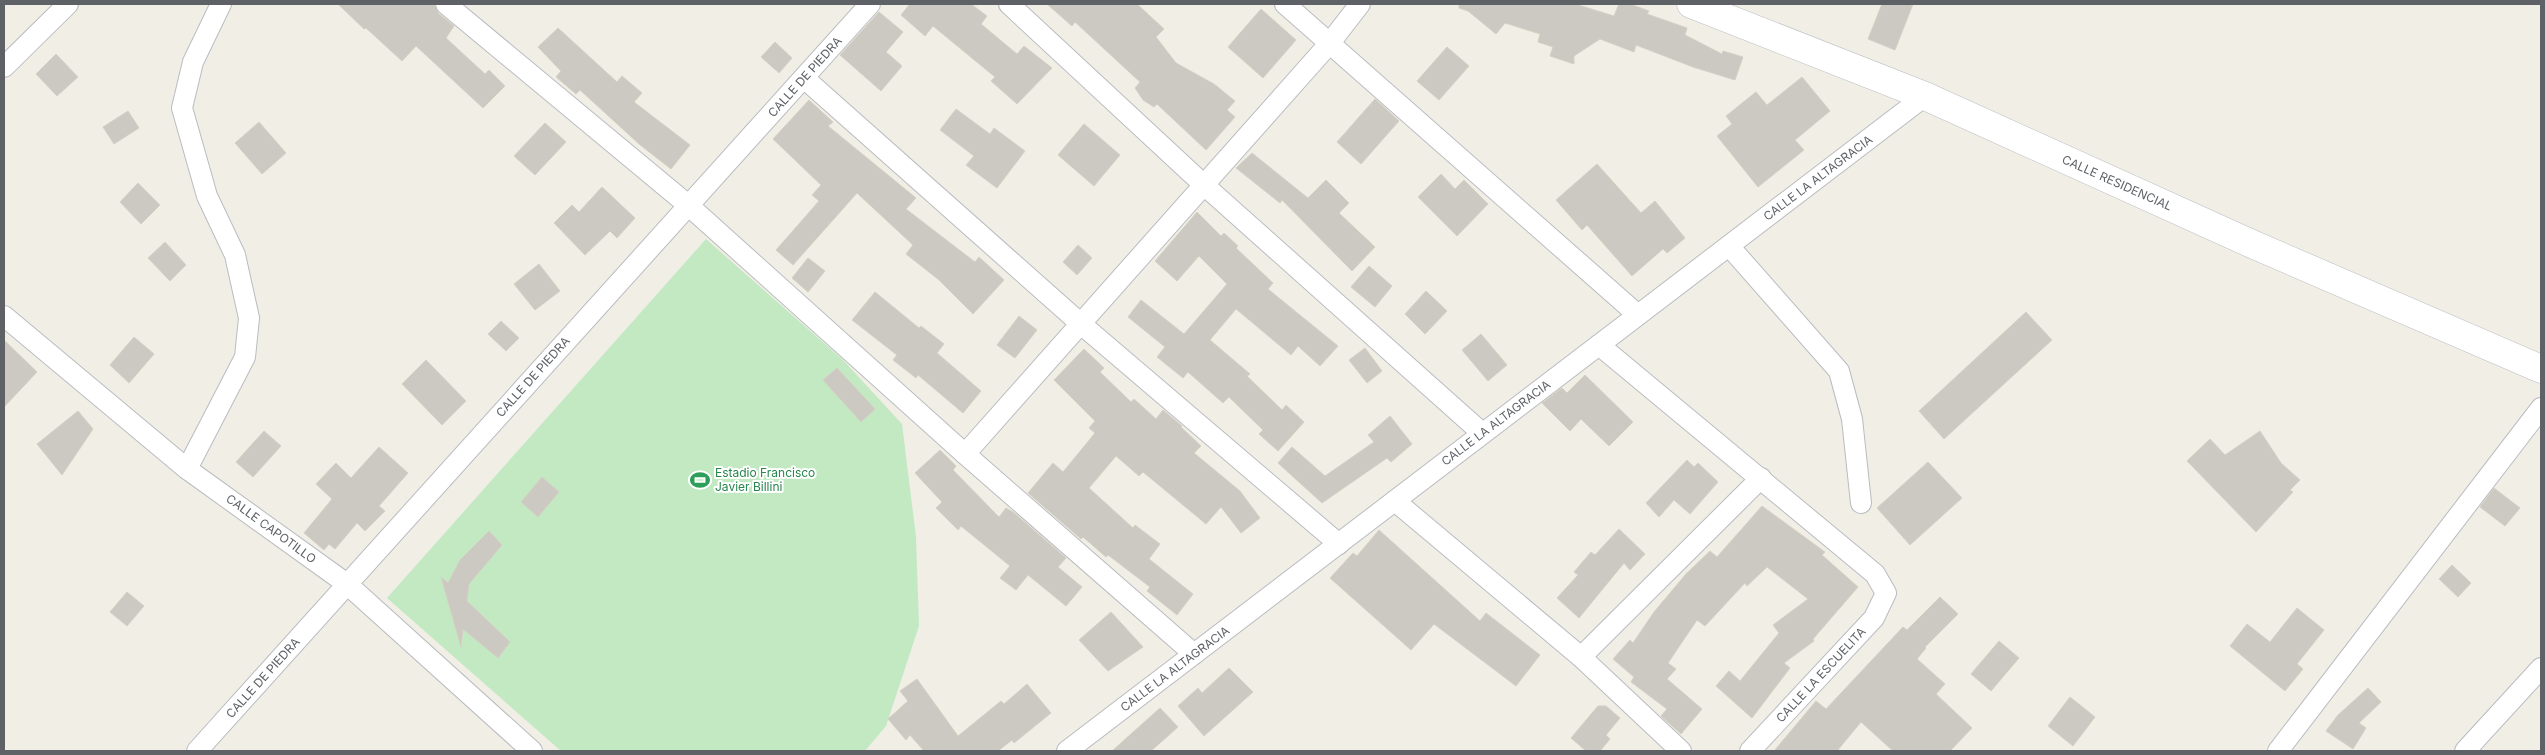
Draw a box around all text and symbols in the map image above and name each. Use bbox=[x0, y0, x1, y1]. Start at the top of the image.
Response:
street label: CALLE DE PIEDRA bbox=[765, 33, 845, 120]
street label: CALLE LA ALTAGRACIA bbox=[1760, 132, 1875, 224]
street label: CALLE RESIDENCIAL bbox=[2060, 152, 2175, 214]
street label: CALLE DE PIEDRA bbox=[493, 333, 573, 420]
street label: CALLE LA ALTAGRACIA bbox=[1438, 377, 1553, 469]
place label: Estadio Francisco Javier Billini bbox=[715, 465, 815, 494]
sports icon: Estadio Francisco Javier Billini bbox=[689, 469, 711, 491]
street label: CALLE CAPOTILLO bbox=[223, 491, 319, 566]
street label: CALLE LA ALTAGRACIA bbox=[1117, 623, 1232, 715]
street label: CALLE LA ESCUELITA bbox=[1773, 624, 1868, 725]
street label: CALLE DE PIEDRA bbox=[223, 634, 303, 721]

